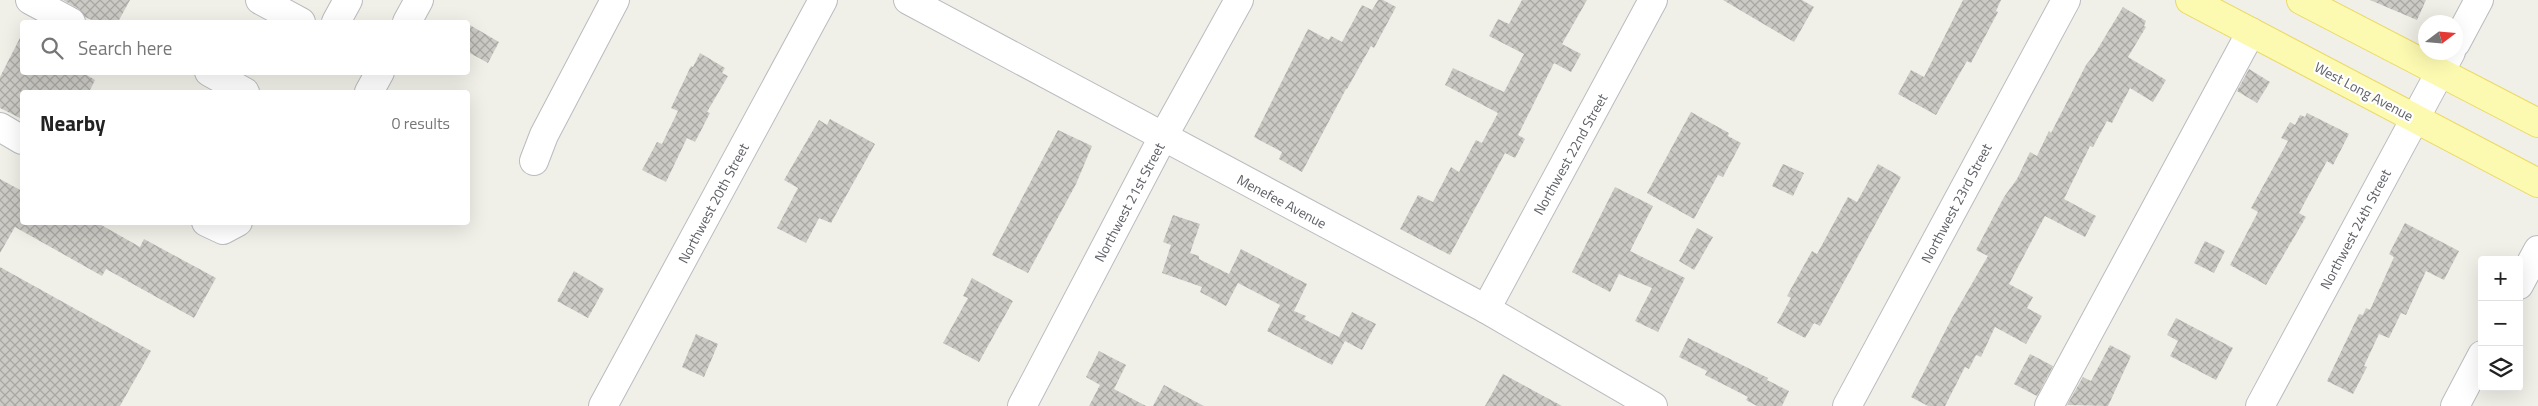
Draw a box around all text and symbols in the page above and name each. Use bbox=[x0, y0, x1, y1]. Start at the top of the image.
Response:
north arrow bbox=[2418, 15, 2463, 60]
search box bbox=[20, 20, 470, 75]
text: Search here bbox=[78, 33, 172, 62]
icon: search bbox=[38, 34, 66, 62]
street label: West Long Avenue bbox=[2311, 56, 2417, 126]
street label: Northwest 22nd Street bbox=[1528, 89, 1612, 219]
text: Nearby bbox=[40, 107, 105, 139]
text: 0 results bbox=[391, 111, 450, 135]
street label: Northwest 20th Street bbox=[672, 139, 754, 267]
street label: Northwest 21st Street bbox=[1089, 139, 1169, 265]
street label: Northwest 23rd Street bbox=[1915, 139, 1997, 267]
street label: Northwest 24th Street bbox=[2314, 165, 2396, 293]
street label: Menefee Avenue bbox=[1233, 169, 1331, 233]
map controls bbox=[2478, 256, 2523, 391]
button: + bbox=[2478, 256, 2523, 301]
button: − bbox=[2478, 301, 2523, 346]
button: layers bbox=[2478, 346, 2523, 391]

